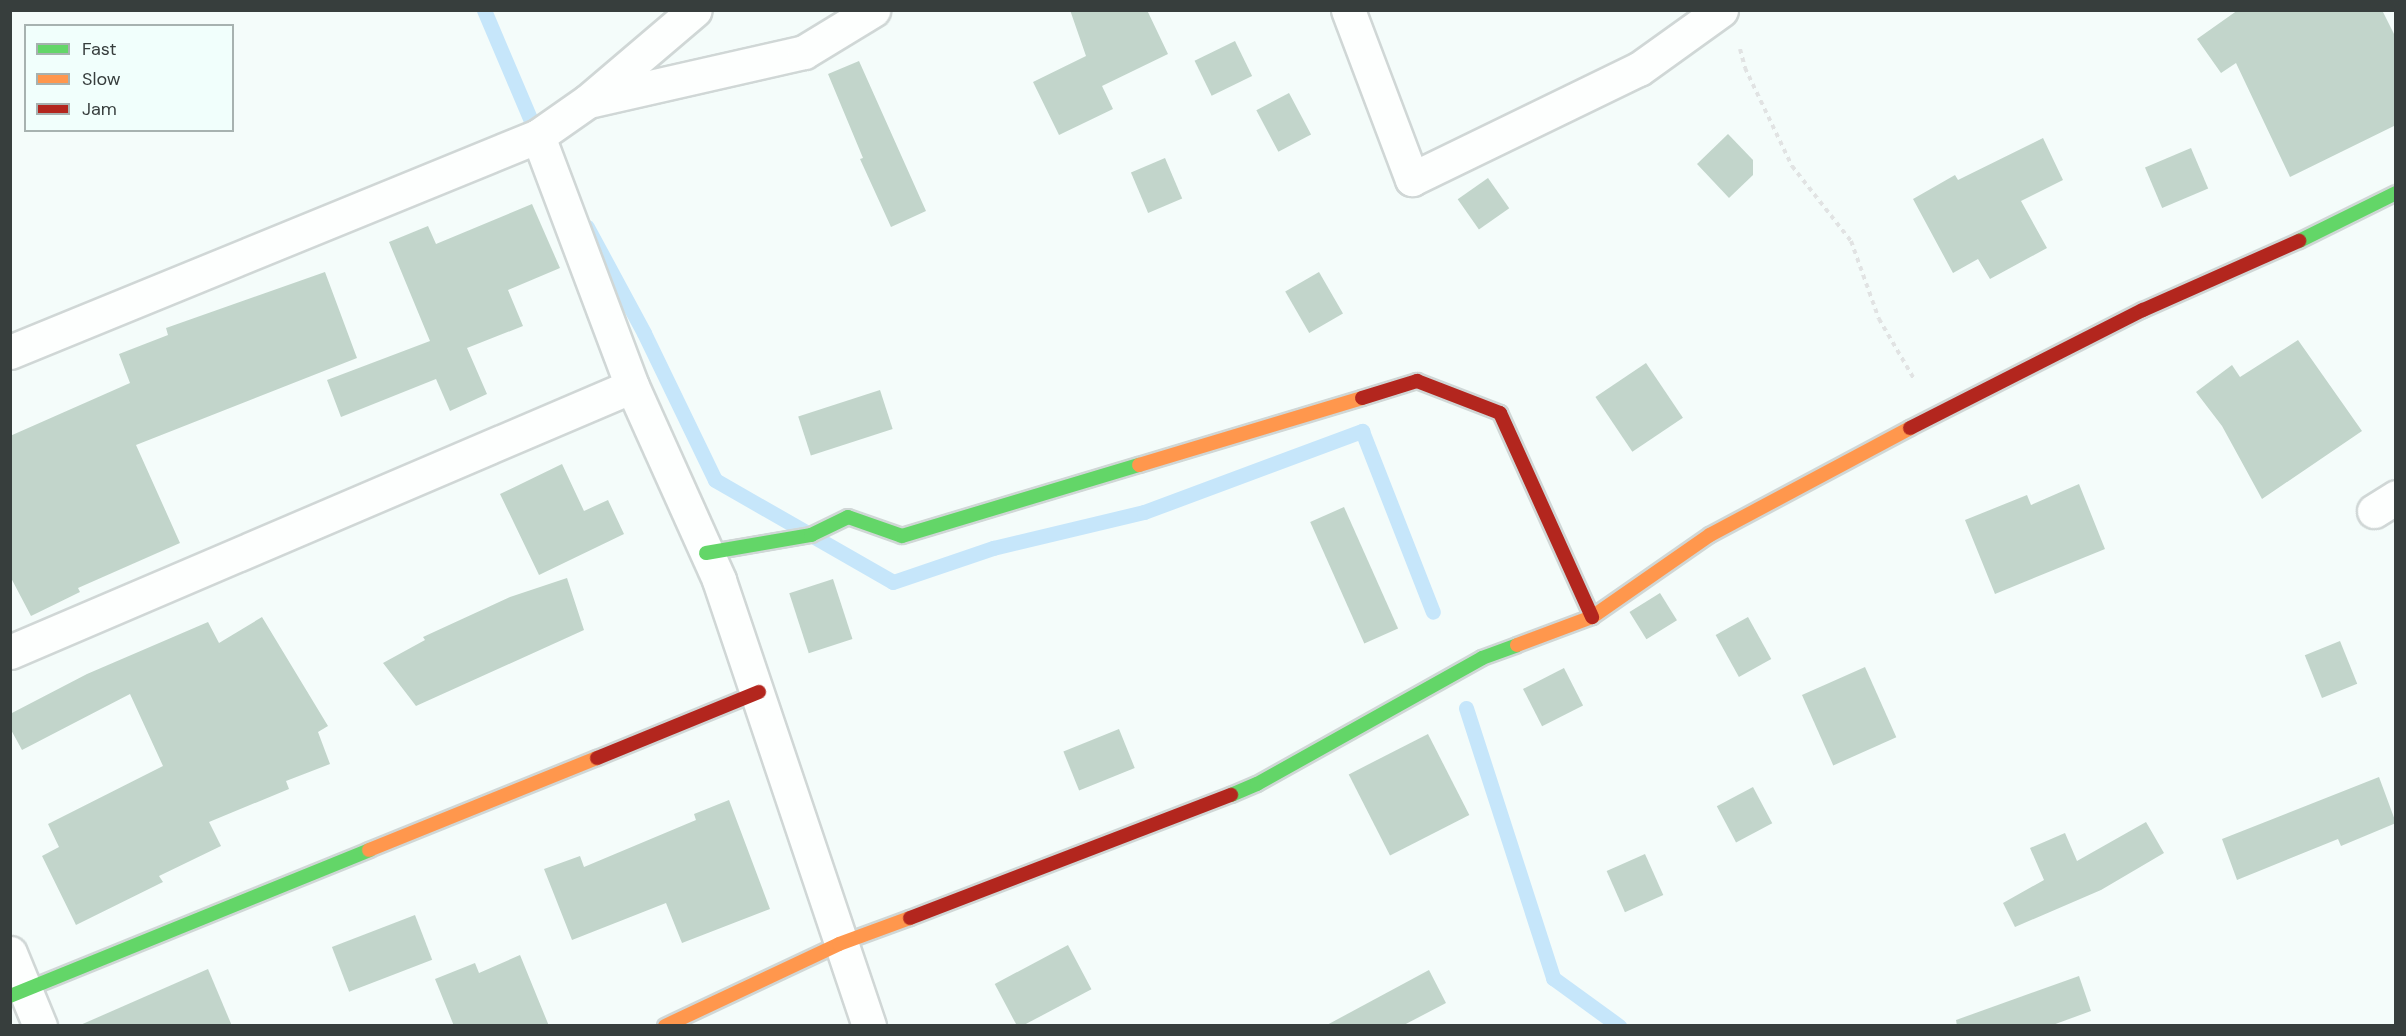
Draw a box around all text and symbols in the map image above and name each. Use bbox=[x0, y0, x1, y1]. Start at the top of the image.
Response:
legend bbox=[24, 24, 234, 132]
text: Fast bbox=[82, 37, 117, 61]
text: Slow bbox=[82, 67, 121, 91]
text: Jam bbox=[82, 97, 117, 121]

